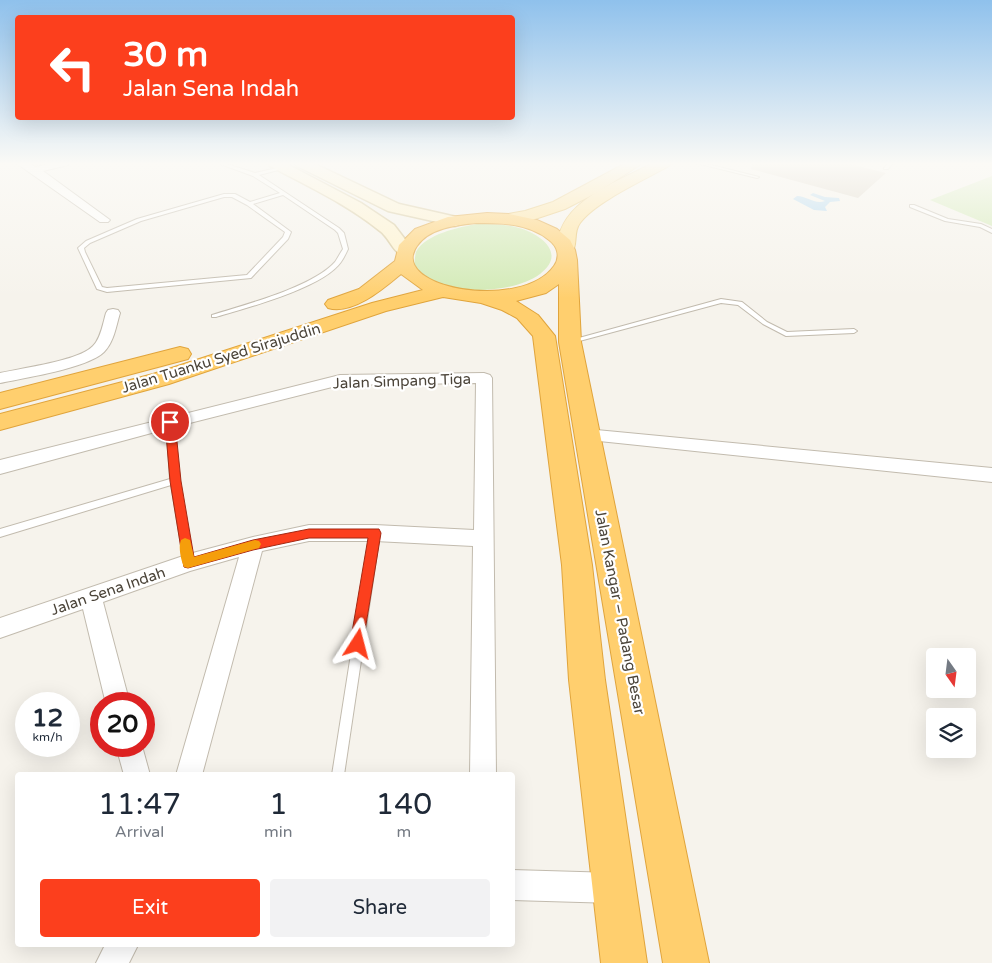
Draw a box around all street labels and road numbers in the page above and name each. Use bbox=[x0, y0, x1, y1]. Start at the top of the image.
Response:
street label: Jalan Tuanku Syed Sirajuddin bbox=[119, 319, 323, 397]
street label: Jalan Simpang Tiga bbox=[333, 370, 471, 392]
street label: Jalan Kangar – Padang Besar bbox=[591, 508, 649, 716]
street label: Jalan Sena Indah bbox=[48, 563, 168, 619]

